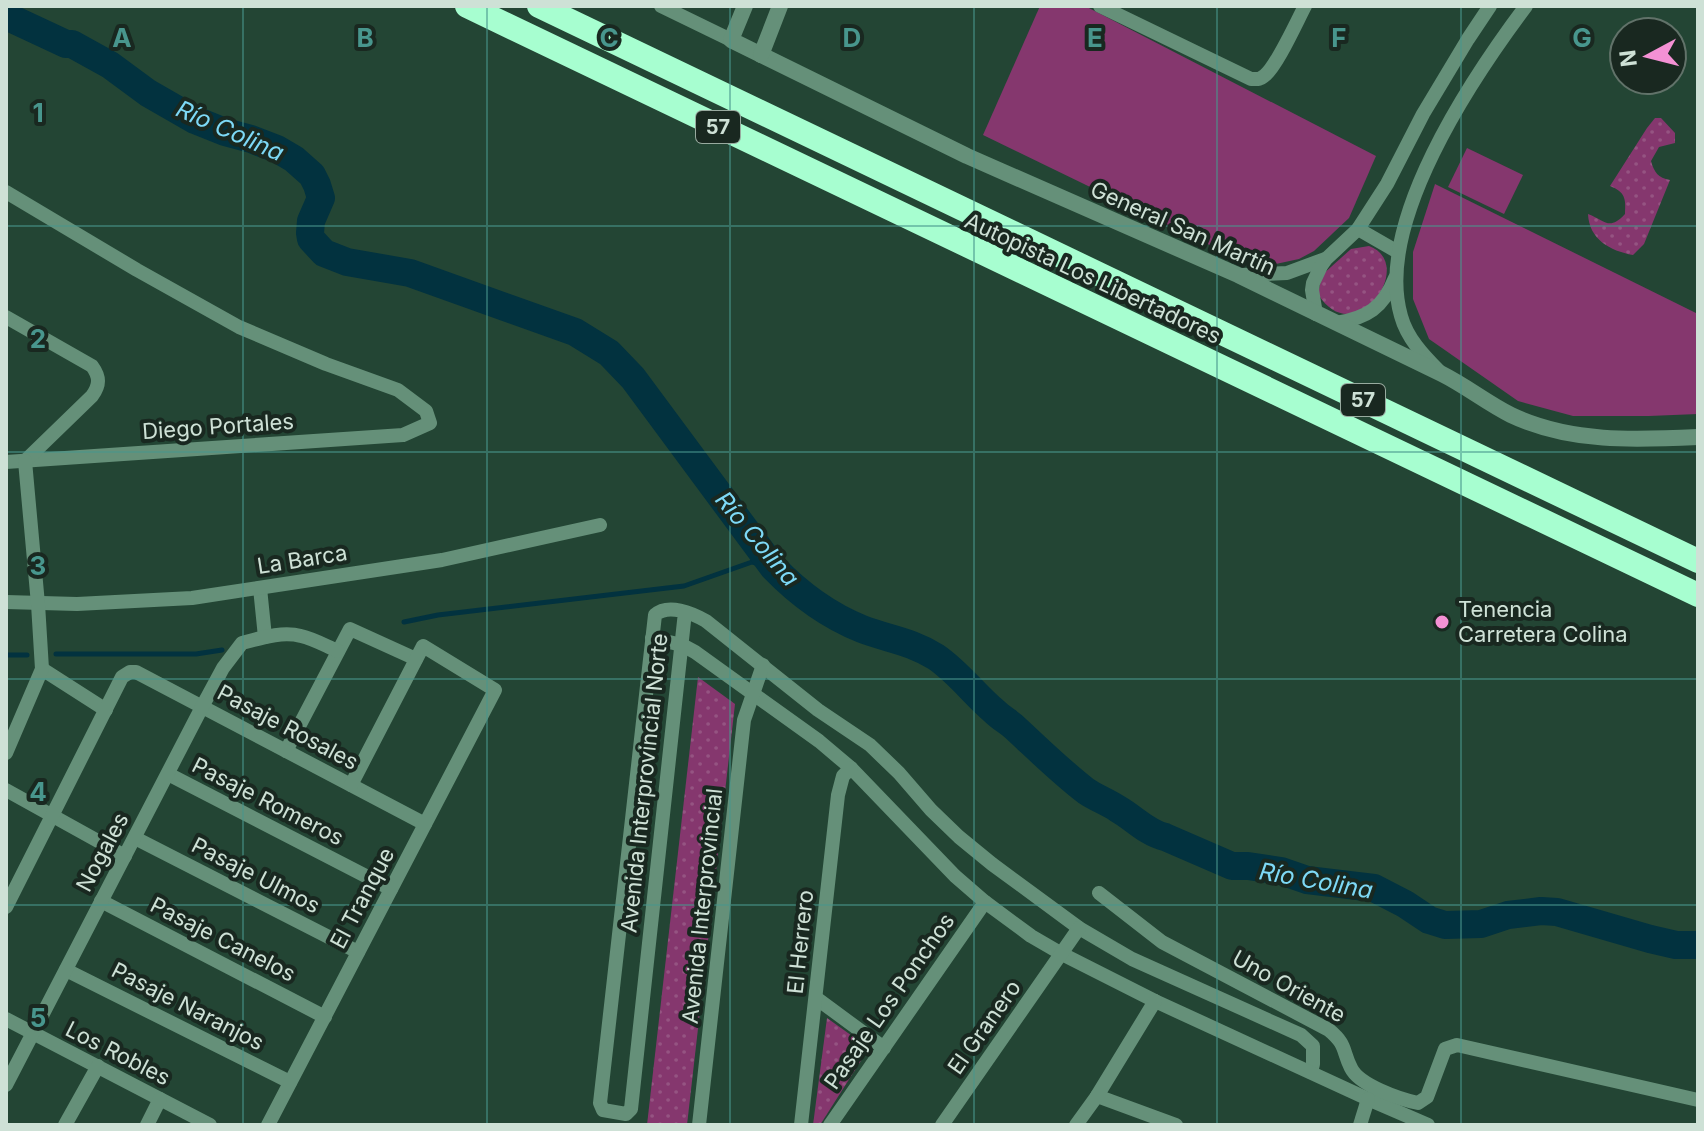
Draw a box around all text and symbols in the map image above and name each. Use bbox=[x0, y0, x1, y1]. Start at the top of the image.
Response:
north arrow bbox=[1608, 16, 1688, 96]
text: A bbox=[112, 22, 132, 53]
text: B bbox=[356, 22, 374, 53]
text: C bbox=[599, 22, 619, 53]
text: D bbox=[843, 22, 861, 53]
text: E bbox=[1087, 22, 1103, 53]
text: F bbox=[1331, 22, 1347, 53]
text: G bbox=[1572, 22, 1592, 53]
text: N bbox=[1614, 49, 1642, 68]
water label: Río Colina bbox=[172, 94, 289, 167]
text: 1 bbox=[32, 97, 44, 128]
road number: 57 bbox=[696, 111, 740, 143]
street label: General San Martín bbox=[1087, 176, 1279, 280]
street label: Autopista Los Libertadores bbox=[961, 207, 1225, 349]
text: 2 bbox=[30, 323, 46, 354]
road number: 57 bbox=[1341, 384, 1385, 416]
street label: Diego Portales bbox=[141, 408, 295, 444]
water label: Río Colina bbox=[709, 485, 805, 592]
street label: La Barca bbox=[255, 539, 349, 579]
text: 3 bbox=[30, 550, 46, 581]
place label: Tenencia Carretera Colina bbox=[1458, 596, 1628, 647]
marker: Tenencia Carretera Colina bbox=[1433, 613, 1451, 631]
street label: Avenida Interprovincial Norte bbox=[615, 632, 673, 934]
street label: Pasaje Rosales bbox=[213, 679, 363, 775]
street label: Pasaje Romeros bbox=[188, 752, 348, 850]
text: 4 bbox=[29, 776, 47, 807]
street label: Avenida Interprovincial bbox=[677, 787, 727, 1025]
street label: Nogales bbox=[70, 808, 134, 896]
street label: Pasaje Ulmos bbox=[188, 832, 324, 918]
street label: El Tranque bbox=[325, 843, 399, 953]
water label: Río Colina bbox=[1257, 856, 1375, 905]
street label: El Herrero bbox=[782, 889, 818, 995]
street label: Pasaje Canelos bbox=[146, 891, 300, 987]
street label: Pasaje Los Ponchos bbox=[819, 908, 959, 1094]
street label: Uno Oriente bbox=[1228, 944, 1350, 1028]
street label: Pasaje Naranjos bbox=[108, 956, 268, 1056]
street label: El Granero bbox=[942, 975, 1026, 1079]
text: 5 bbox=[30, 1002, 46, 1033]
street label: Los Robles bbox=[61, 1016, 175, 1090]

